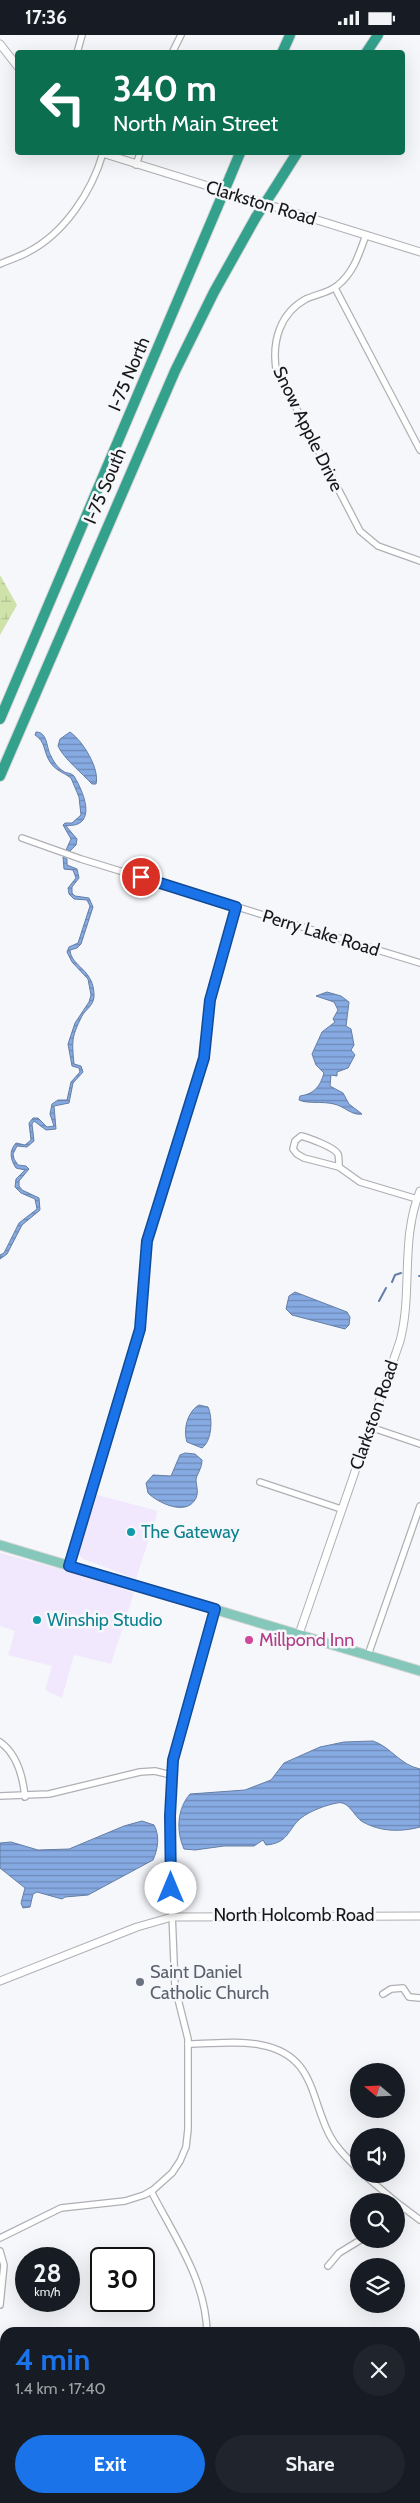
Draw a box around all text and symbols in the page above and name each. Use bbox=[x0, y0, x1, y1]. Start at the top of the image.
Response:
text: 17:36 bbox=[25, 6, 67, 29]
text: 340 m bbox=[113, 67, 217, 110]
icon: left bbox=[30, 70, 95, 135]
text: North Main Street bbox=[113, 110, 278, 137]
street label: Clarkston Road bbox=[203, 176, 319, 230]
street label: I-75 North bbox=[104, 334, 154, 414]
street label: Snow Apple Drive bbox=[268, 363, 348, 495]
street label: I-75 South bbox=[79, 445, 131, 527]
pin bbox=[120, 856, 162, 898]
icon: arrive bbox=[127, 863, 155, 891]
street label: Perry Lake Road bbox=[260, 905, 382, 961]
street label: Clarkston Road bbox=[345, 1357, 403, 1473]
place label: The Gateway bbox=[141, 1521, 240, 1543]
marker: The Gateway bbox=[125, 1526, 137, 1538]
place label: Winship Studio bbox=[47, 1609, 162, 1631]
marker: Winship Studio bbox=[31, 1614, 43, 1626]
place label: Millpond Inn bbox=[259, 1629, 354, 1651]
marker: Millpond Inn bbox=[243, 1634, 255, 1646]
position arrow bbox=[144, 1861, 196, 1913]
street label: North Holcomb Road bbox=[213, 1904, 375, 1926]
place label: Saint Daniel Catholic Church bbox=[150, 1961, 269, 2004]
marker: Saint Daniel Catholic Church bbox=[134, 1976, 146, 1988]
north arrow bbox=[350, 2063, 405, 2117]
map controls bbox=[350, 2063, 405, 2313]
button: sound bbox=[350, 2128, 405, 2183]
button: search bbox=[350, 2193, 405, 2248]
speed limit sign: 30 bbox=[90, 2247, 155, 2312]
text: 28 bbox=[33, 2258, 62, 2288]
button: layers bbox=[350, 2258, 405, 2313]
text: km/h bbox=[34, 2284, 61, 2299]
text: 4 min bbox=[15, 2341, 90, 2378]
button: close bbox=[353, 2344, 405, 2396]
text: 1.4 km · 17:40 bbox=[15, 2379, 106, 2398]
button: Exit bbox=[15, 2435, 205, 2493]
button: Share bbox=[215, 2435, 405, 2493]

